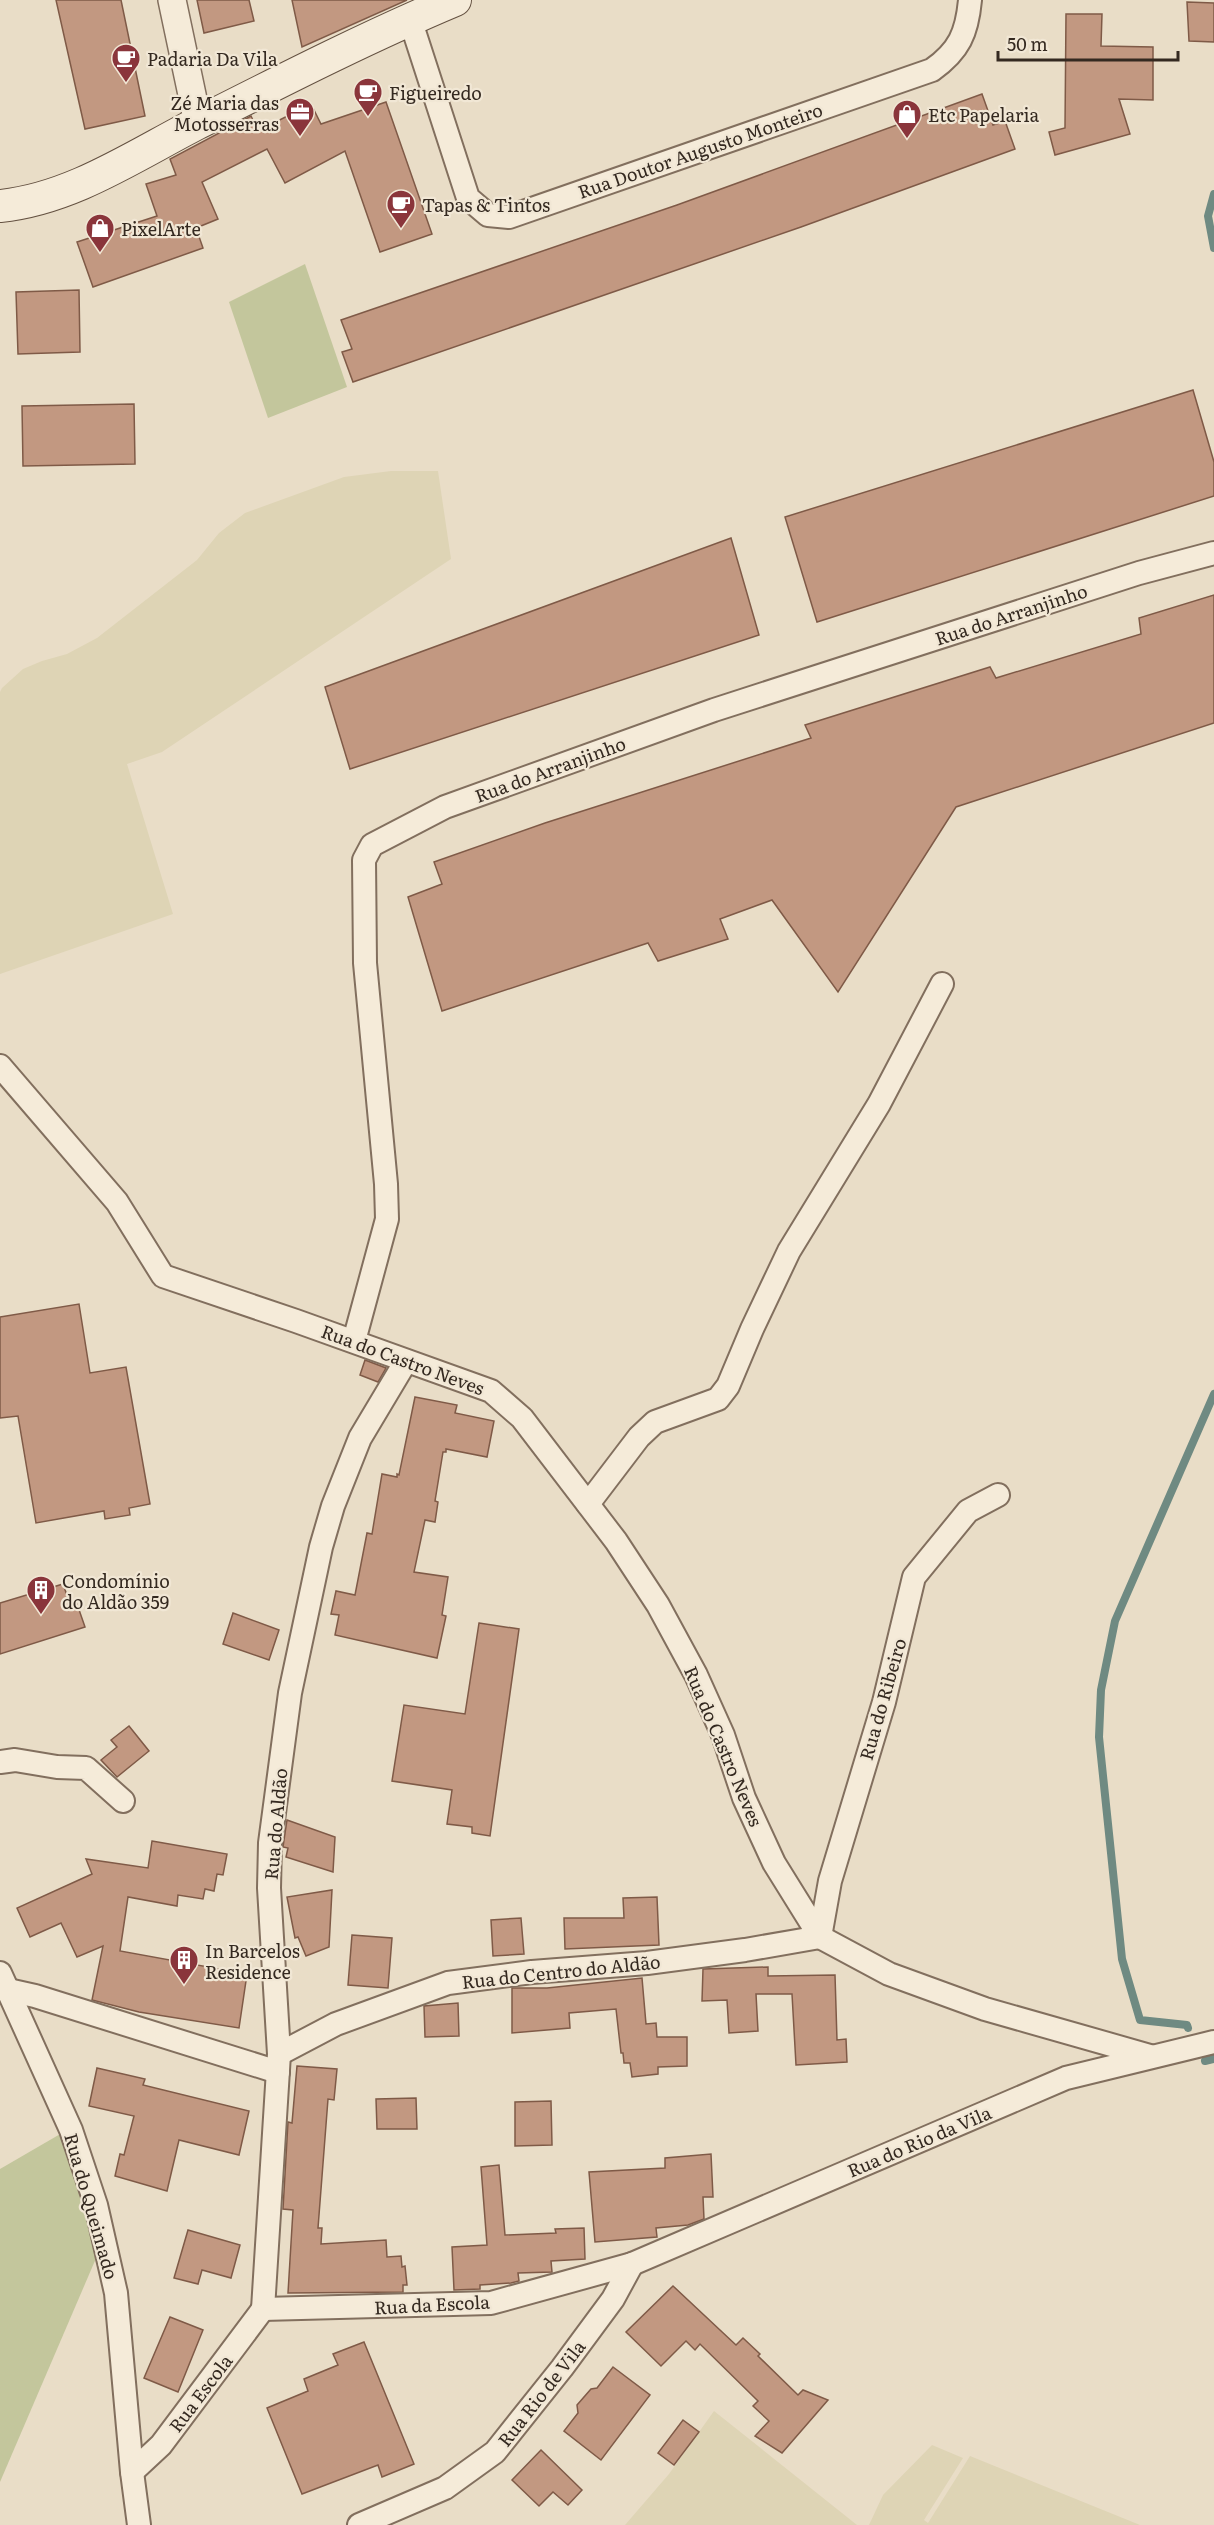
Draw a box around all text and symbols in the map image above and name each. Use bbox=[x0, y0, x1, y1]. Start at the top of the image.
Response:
scale bar bbox=[998, 24, 1178, 62]
text: 50 m bbox=[1007, 30, 1048, 57]
cafe icon: Padaria Da Vila bbox=[110, 42, 142, 84]
place label: Padaria Da Vila bbox=[147, 45, 278, 72]
cafe icon: Figueiredo bbox=[352, 76, 384, 118]
place label: Figueiredo bbox=[389, 79, 482, 106]
place label: Zé Maria das Motosserras bbox=[171, 89, 279, 137]
street label: Rua Doutor Augusto Monteiro bbox=[574, 95, 826, 205]
office icon: Zé Maria das Motosserras bbox=[284, 96, 316, 138]
shop icon: Etc Papelaria bbox=[891, 98, 923, 140]
place label: Etc Papelaria bbox=[928, 101, 1040, 128]
cafe icon: Tapas & Tintos bbox=[385, 188, 417, 230]
place label: Tapas & Tintos bbox=[422, 191, 550, 218]
shop icon: PixelArte bbox=[84, 212, 116, 254]
place label: PixelArte bbox=[121, 215, 201, 242]
street label: Rua do Arranjinho bbox=[931, 577, 1091, 651]
street label: Rua do Arranjinho bbox=[471, 729, 629, 809]
street label: Rua do Castro Neves bbox=[318, 1317, 488, 1401]
place label: Condomínio do Aldão 359 bbox=[62, 1567, 170, 1615]
building icon: Condomínio do Aldão 359 bbox=[25, 1574, 57, 1616]
street label: Rua do Ribeiro bbox=[852, 1635, 912, 1763]
street label: Rua do Castro Neves bbox=[678, 1662, 770, 1830]
street label: Rua do Aldão bbox=[257, 1767, 293, 1881]
place label: In Barcelos Residence bbox=[205, 1937, 300, 1985]
building icon: In Barcelos Residence bbox=[168, 1944, 200, 1986]
street label: Rua do Centro do Aldão bbox=[460, 1947, 662, 1995]
street label: Rua do Rio da Vila bbox=[843, 2098, 996, 2184]
street label: Rua do Queimado bbox=[58, 2130, 126, 2282]
street label: Rua da Escola bbox=[373, 2287, 491, 2321]
street label: Rua Rio de Vila bbox=[491, 2334, 591, 2452]
street label: Rua Escola bbox=[162, 2348, 238, 2438]

